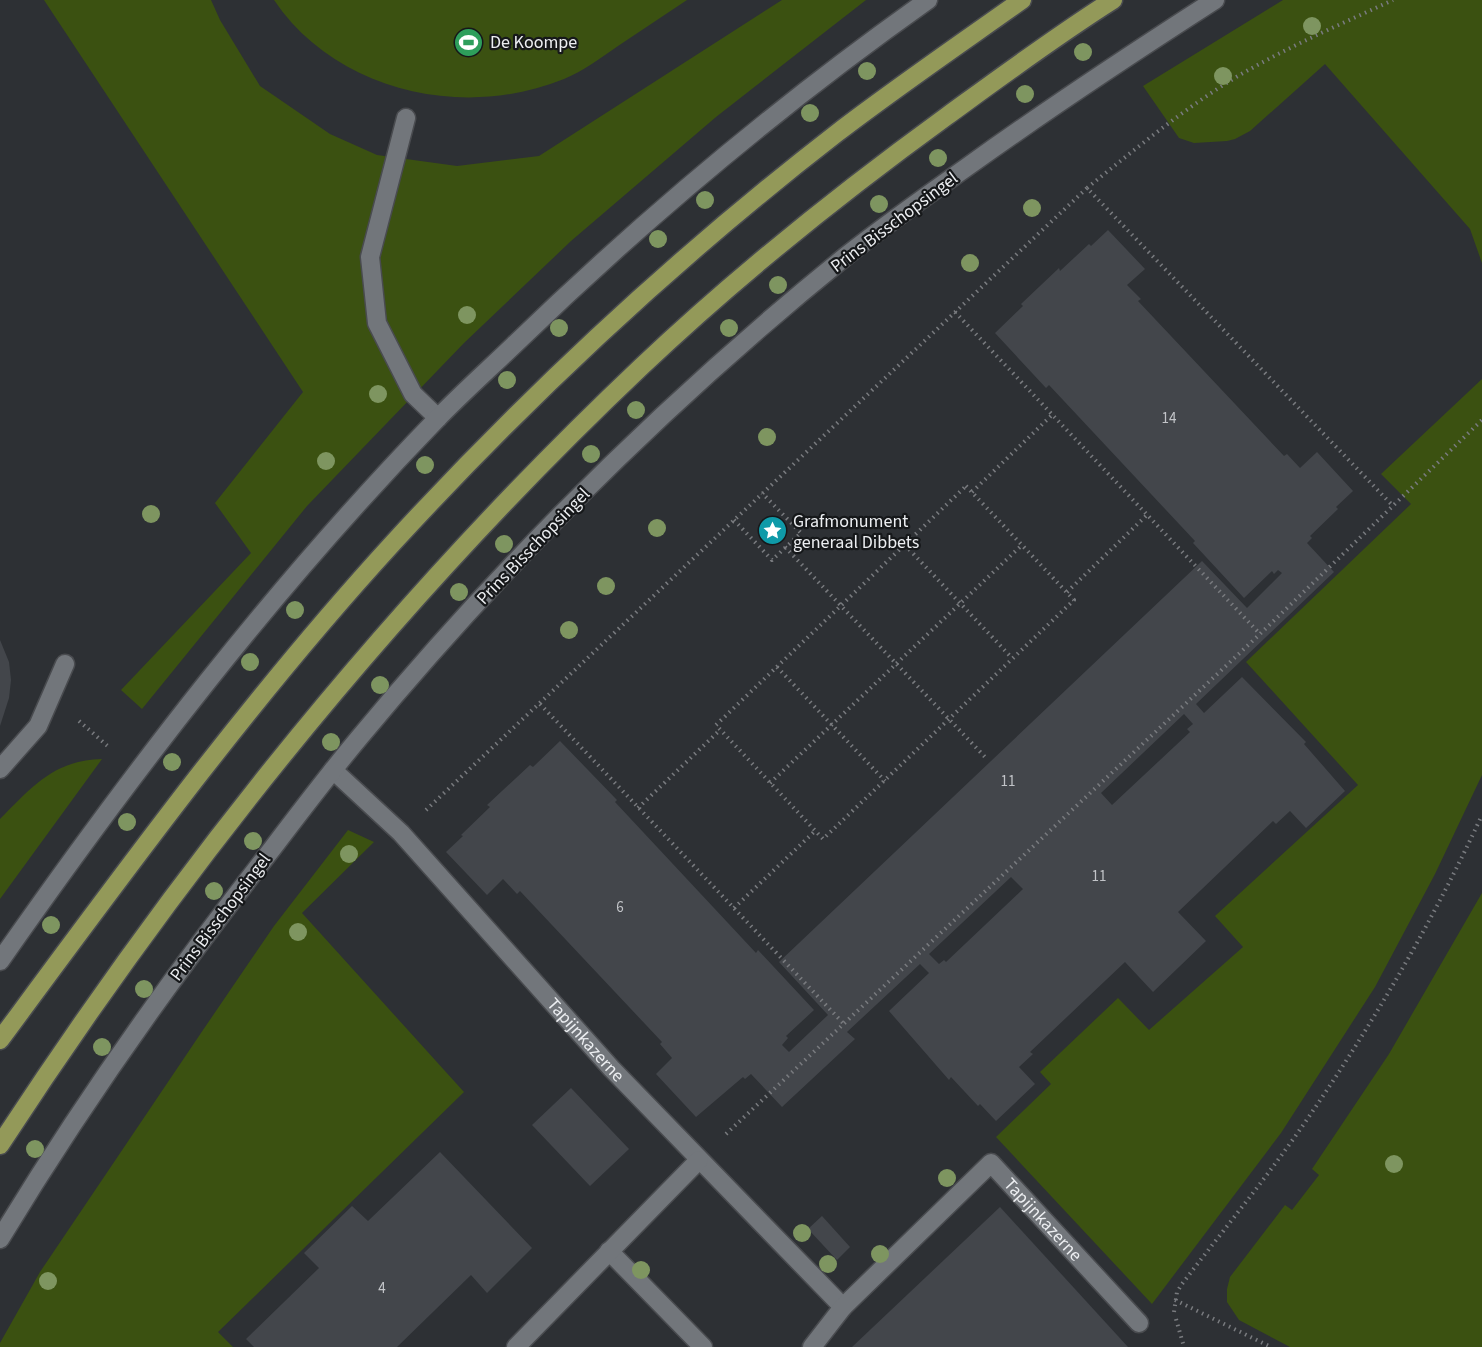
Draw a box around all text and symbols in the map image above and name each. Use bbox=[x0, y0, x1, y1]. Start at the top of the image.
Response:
sports icon: De Koompe bbox=[453, 26, 485, 58]
place label: De Koompe bbox=[490, 30, 577, 55]
street label: Prins Bisschopsingel bbox=[825, 166, 963, 279]
house number: 14 bbox=[1162, 408, 1177, 429]
street label: Prins Bisschopsingel bbox=[471, 482, 596, 610]
place label: Grafmonument generaal Dibbets bbox=[793, 509, 919, 555]
place icon: Grafmonument generaal Dibbets bbox=[756, 515, 788, 547]
house number: 11 bbox=[1001, 771, 1015, 792]
street label: Prins Bisschopsingel bbox=[164, 848, 277, 986]
house number: 11 bbox=[1092, 866, 1106, 887]
house number: 6 bbox=[616, 897, 624, 918]
street label: Tapijnkazerne bbox=[541, 992, 630, 1088]
street label: Tapijnkazerne bbox=[998, 1173, 1088, 1267]
house number: 4 bbox=[378, 1278, 386, 1299]

